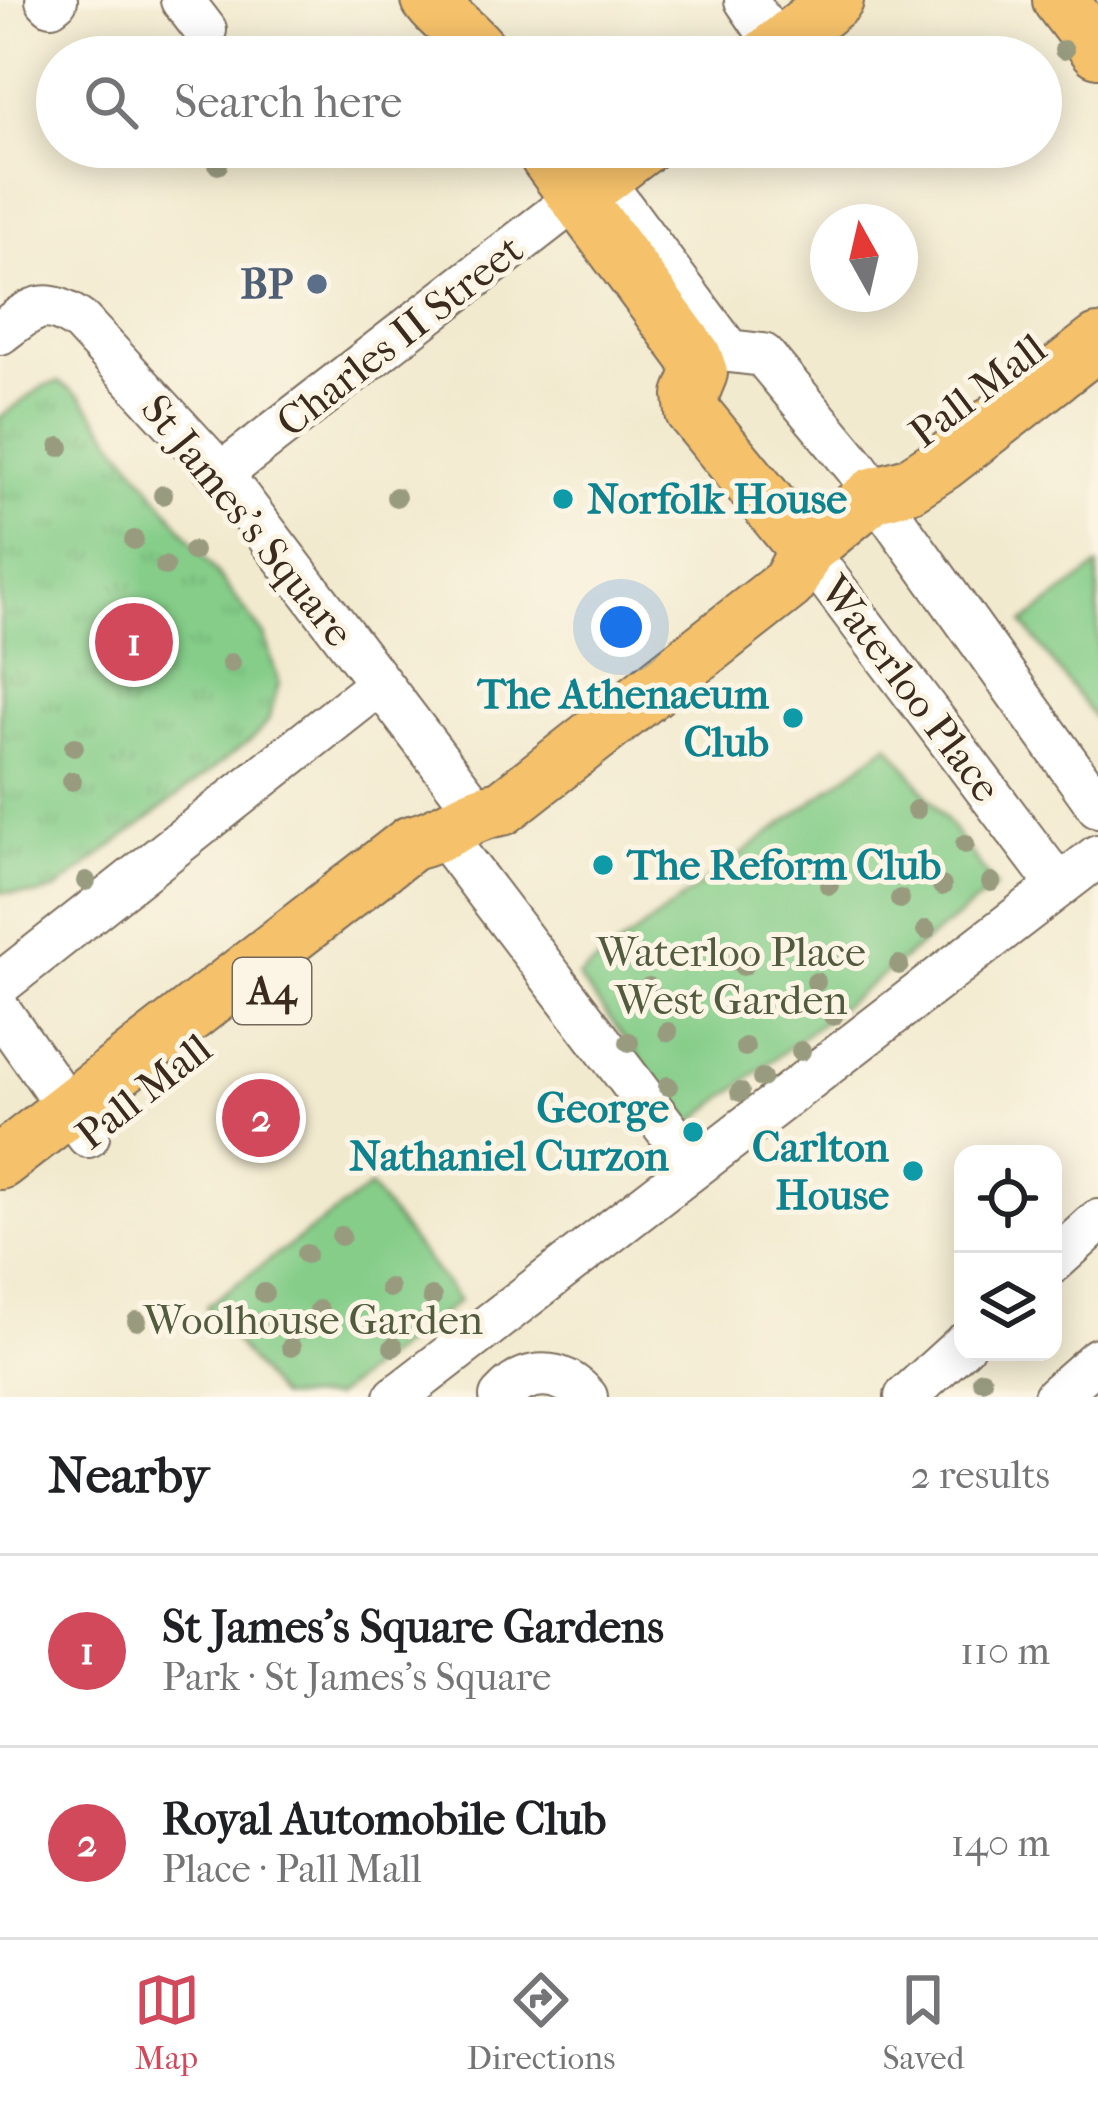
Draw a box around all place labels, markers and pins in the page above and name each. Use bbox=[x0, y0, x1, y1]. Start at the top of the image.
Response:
place label: BP bbox=[241, 260, 294, 309]
marker: BP bbox=[304, 271, 330, 297]
place label: Norfolk House bbox=[587, 475, 847, 524]
marker: Norfolk House bbox=[550, 486, 576, 512]
pin: 1 bbox=[95, 597, 173, 687]
place label: The Athenaeum Club bbox=[477, 670, 770, 767]
marker: The Athenaeum Club bbox=[780, 705, 806, 731]
place label: The Reform Club bbox=[626, 841, 941, 890]
marker: The Reform Club bbox=[590, 852, 616, 878]
pin: 2 bbox=[222, 1073, 300, 1163]
place label: George Nathaniel Curzon bbox=[349, 1084, 670, 1181]
marker: George Nathaniel Curzon bbox=[680, 1119, 706, 1145]
place label: Carlton House bbox=[752, 1123, 890, 1220]
marker: Carlton House bbox=[900, 1158, 926, 1184]

